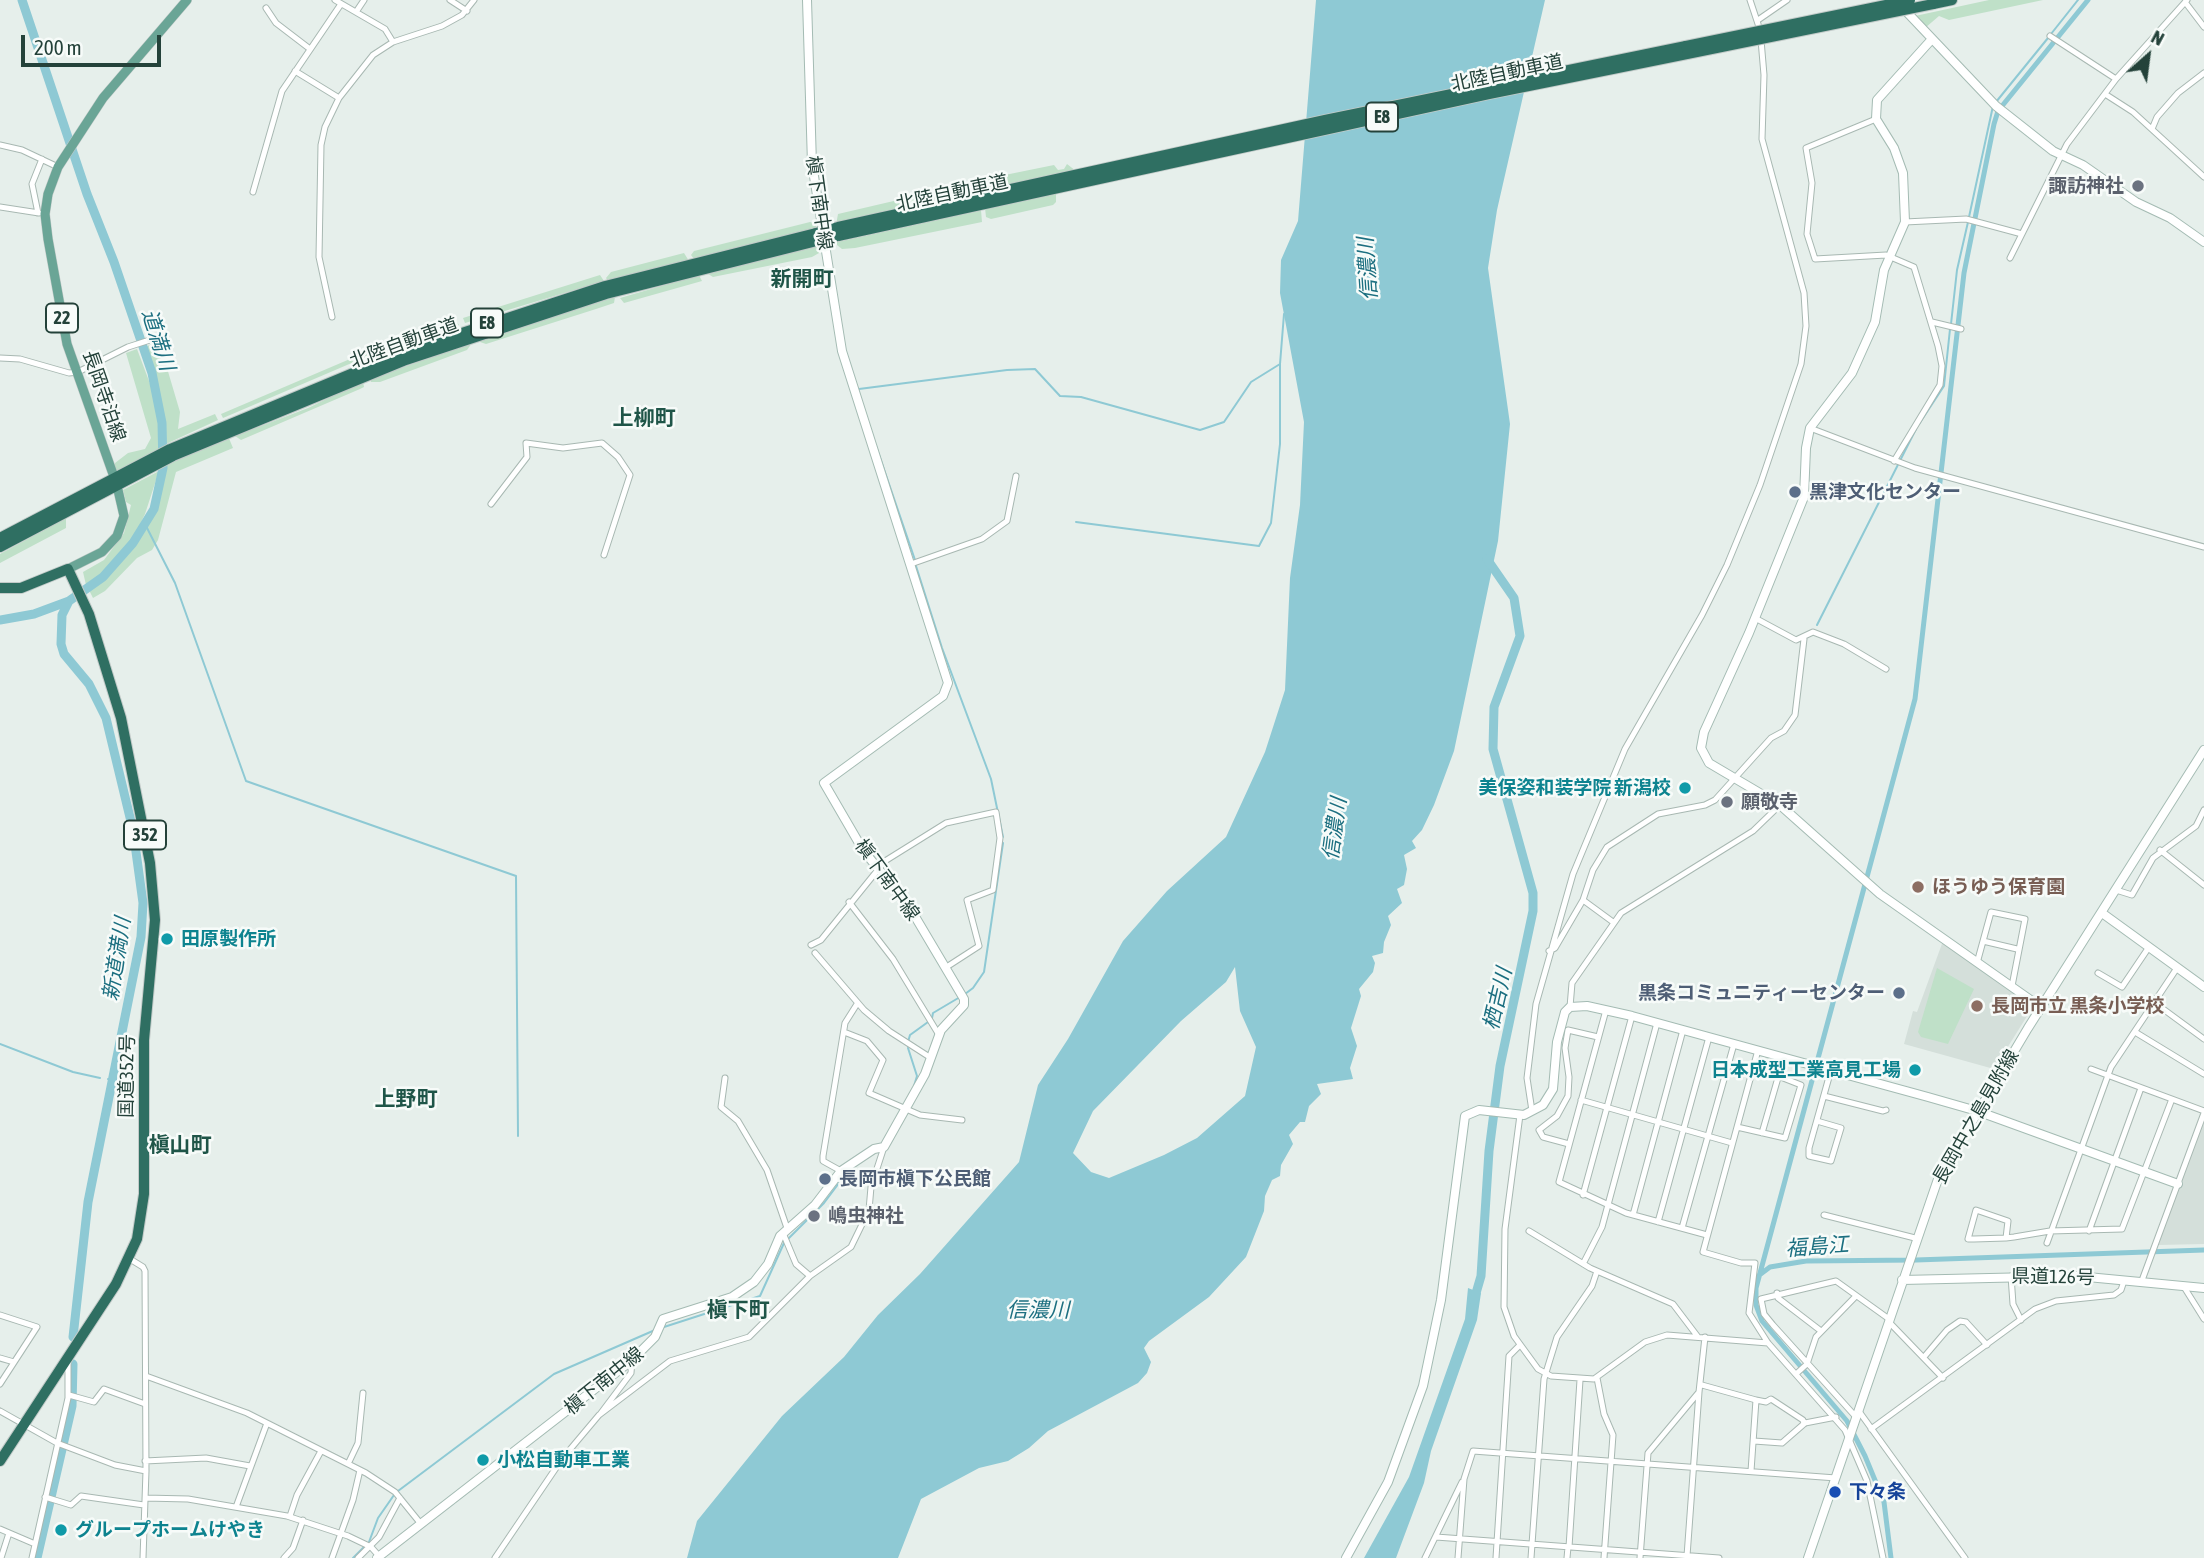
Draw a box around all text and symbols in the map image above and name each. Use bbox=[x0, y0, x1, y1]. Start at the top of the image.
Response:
scale bar bbox=[24, 21, 164, 65]
north arrow bbox=[2113, 21, 2183, 91]
text: N bbox=[2148, 25, 2168, 50]
text: 200 m bbox=[34, 35, 82, 59]
street label: 北陸自動車道 bbox=[1449, 50, 1565, 96]
road number: E8 bbox=[1366, 103, 1398, 132]
street label: 槇下南中線 bbox=[801, 154, 837, 252]
street label: 北陸自動車道 bbox=[894, 170, 1010, 216]
place label: 諏訪神社 bbox=[2048, 175, 2124, 197]
marker: 諏訪神社 bbox=[2130, 178, 2146, 194]
water label: 信濃川 bbox=[1353, 237, 1383, 301]
district label: 新開町 bbox=[771, 266, 833, 292]
road number: 22 bbox=[46, 304, 78, 332]
water label: 道満川 bbox=[136, 306, 180, 374]
road number: E8 bbox=[471, 309, 503, 338]
street label: 北陸自動車道 bbox=[347, 313, 461, 373]
street label: 長岡寺泊線 bbox=[78, 347, 130, 445]
district label: 上柳町 bbox=[613, 405, 675, 431]
place label: 黒津文化センター bbox=[1809, 481, 1961, 503]
marker: 黒津文化センター bbox=[1787, 484, 1803, 500]
place label: 美保姿和装学院 新潟校 bbox=[1478, 777, 1671, 799]
marker: 美保姿和装学院 新潟校 bbox=[1677, 780, 1693, 796]
place label: 願敬寺 bbox=[1741, 791, 1798, 813]
marker: 願敬寺 bbox=[1719, 794, 1735, 810]
water label: 信濃川 bbox=[1318, 796, 1352, 862]
road number: 352 bbox=[124, 820, 166, 850]
street label: 槇下南中線 bbox=[850, 835, 924, 925]
place label: ほうゆう保育園 bbox=[1932, 876, 2065, 898]
marker: ほうゆう保育園 bbox=[1910, 879, 1926, 895]
water label: 新道満川 bbox=[98, 916, 136, 1002]
place label: 田原製作所 bbox=[181, 928, 276, 950]
marker: 田原製作所 bbox=[159, 931, 175, 947]
water label: 栖吉川 bbox=[1479, 965, 1517, 1033]
place label: 黒条コミュニティーセンター bbox=[1638, 982, 1885, 1004]
marker: 黒条コミュニティーセンター bbox=[1891, 985, 1907, 1001]
place label: 長岡市立 黒条小学校 bbox=[1991, 995, 2165, 1017]
marker: 長岡市立 黒条小学校 bbox=[1969, 998, 1985, 1014]
street label: 国道352号 bbox=[115, 1034, 139, 1118]
street label: 長岡中之島見附線 bbox=[1928, 1045, 2024, 1189]
place label: 日本成型工業高見工場 bbox=[1711, 1059, 1901, 1081]
marker: 日本成型工業高見工場 bbox=[1907, 1062, 1923, 1078]
district label: 上野町 bbox=[375, 1086, 437, 1112]
district label: 槇山町 bbox=[149, 1132, 211, 1158]
place label: 長岡市槇下公民館 bbox=[839, 1168, 991, 1190]
marker: 長岡市槇下公民館 bbox=[817, 1171, 833, 1187]
place label: 嶋虫神社 bbox=[828, 1205, 904, 1227]
marker: 嶋虫神社 bbox=[806, 1208, 822, 1224]
water label: 福島江 bbox=[1785, 1232, 1849, 1262]
street label: 県道126号 bbox=[2011, 1265, 2095, 1289]
district label: 槇下町 bbox=[707, 1297, 769, 1323]
water label: 信濃川 bbox=[1007, 1297, 1069, 1323]
street label: 槇下南中線 bbox=[560, 1342, 648, 1420]
place label: 小松自動車工業 bbox=[497, 1449, 630, 1471]
marker: 小松自動車工業 bbox=[475, 1452, 491, 1468]
place label: 下々条 bbox=[1849, 1481, 1906, 1503]
marker: 下々条 bbox=[1827, 1484, 1843, 1500]
place label: グループホームけやき bbox=[75, 1519, 265, 1541]
marker: グループホームけやき bbox=[53, 1522, 69, 1538]

